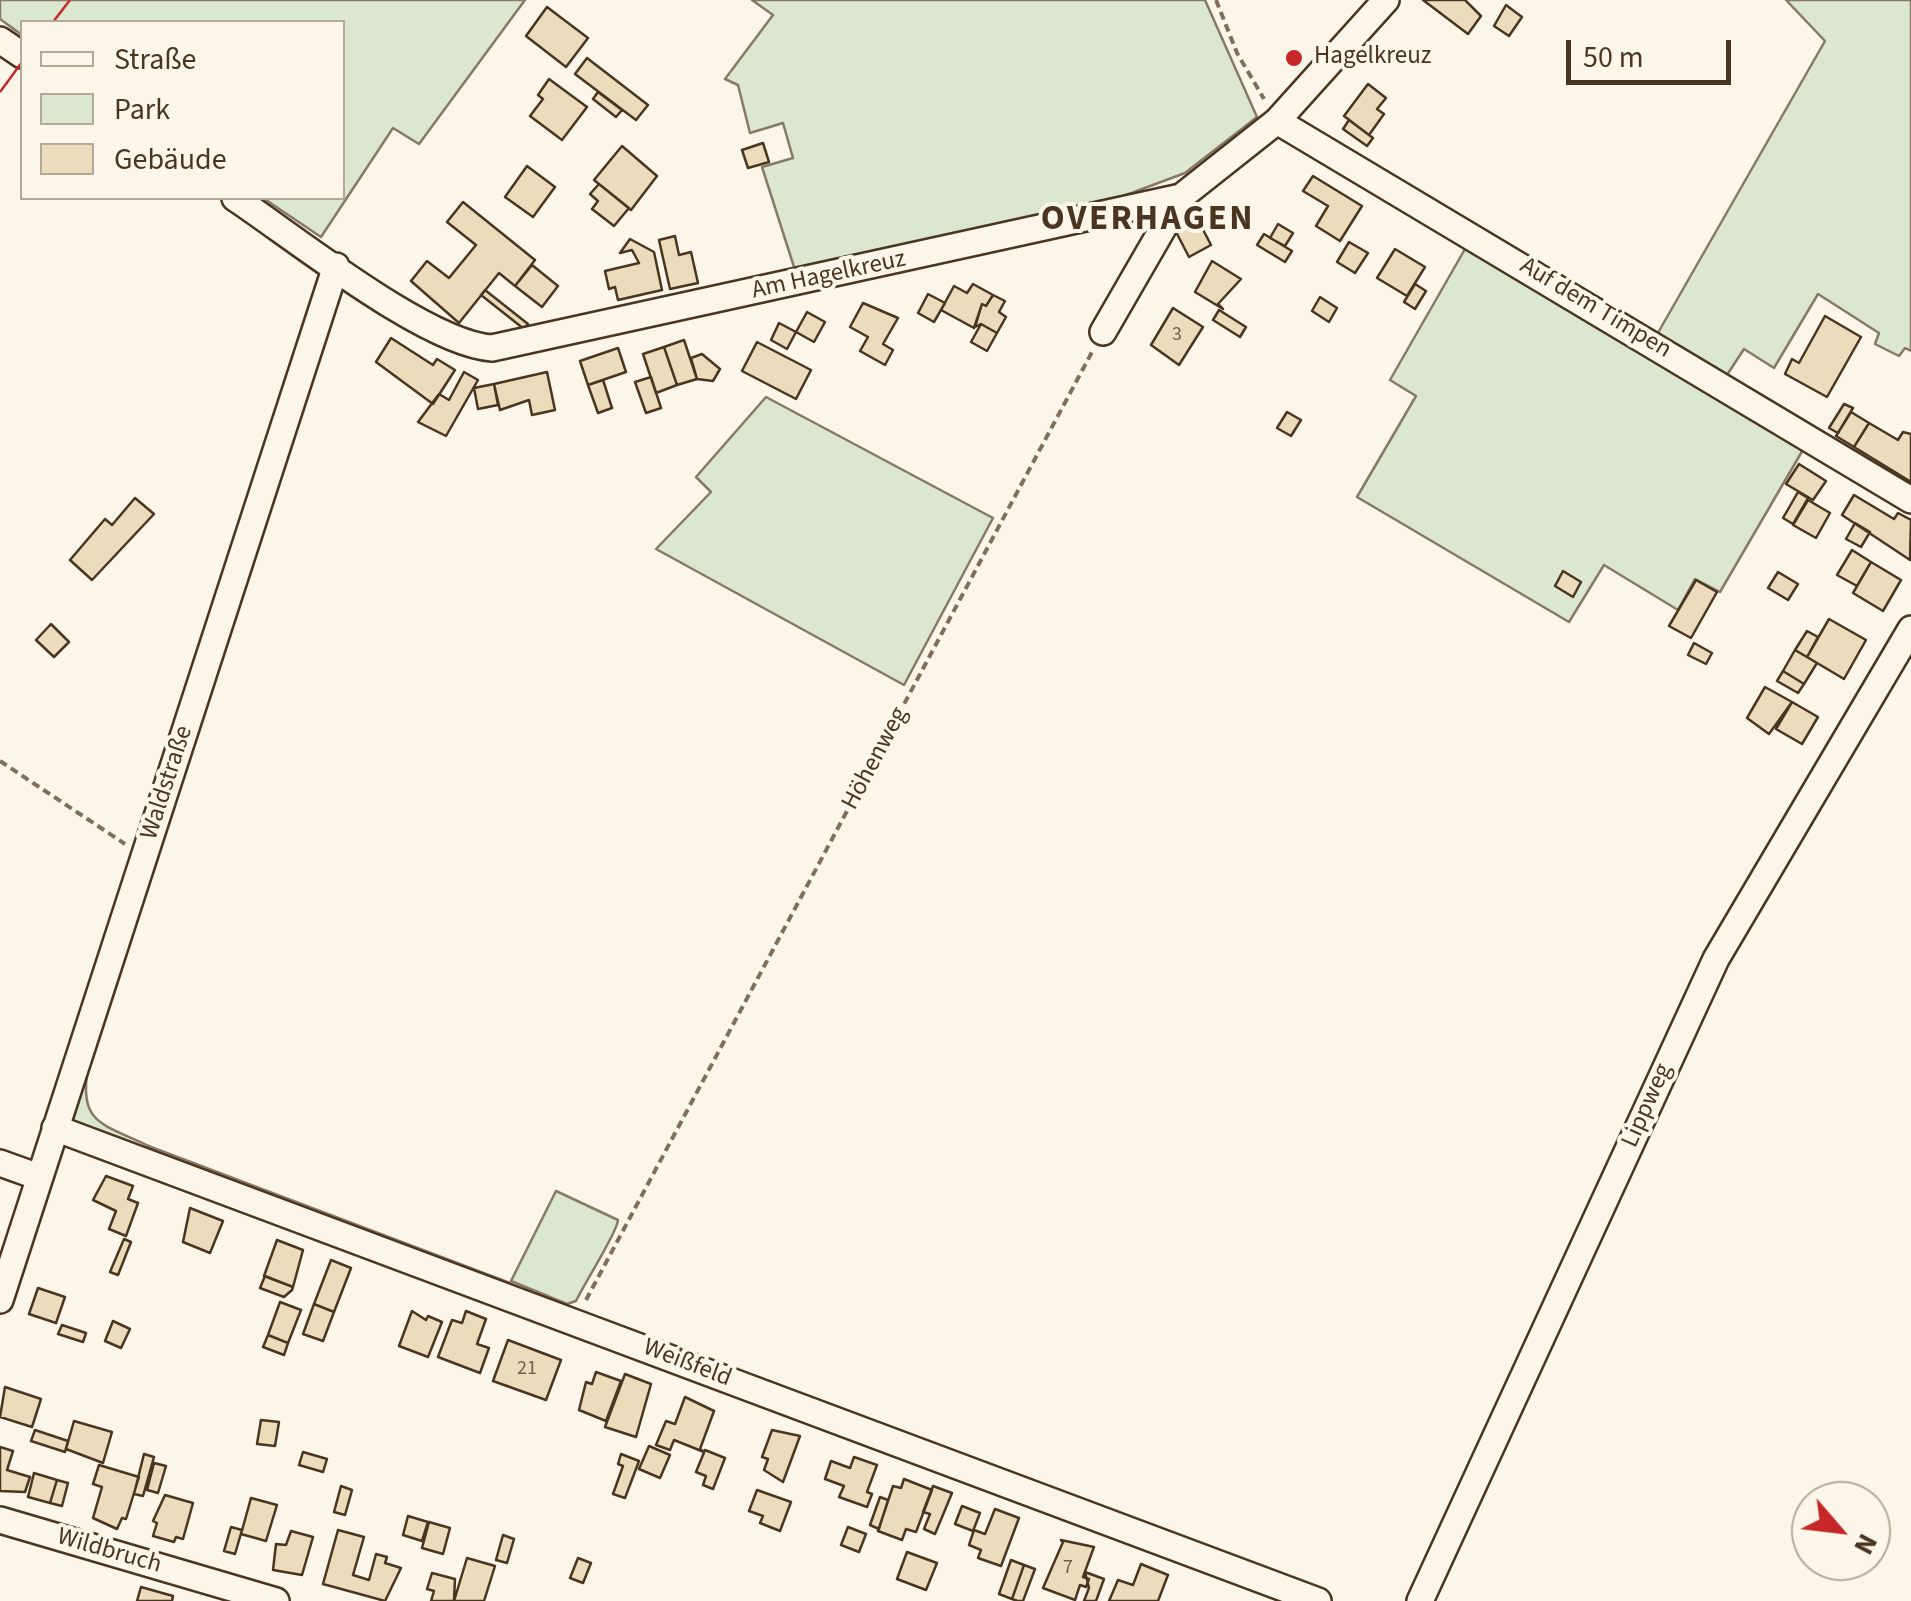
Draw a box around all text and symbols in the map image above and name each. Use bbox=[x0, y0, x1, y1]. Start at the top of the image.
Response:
legend bbox=[20, 20, 345, 200]
scale bar bbox=[1571, 20, 1736, 82]
text: 50 m bbox=[1583, 36, 1644, 79]
text: Straße bbox=[114, 38, 196, 81]
place label: Hagelkreuz bbox=[1314, 43, 1431, 73]
marker: Hagelkreuz bbox=[1283, 47, 1305, 69]
text: Park bbox=[114, 88, 170, 131]
text: Gebäude bbox=[114, 138, 227, 181]
district label: OVERHAGEN bbox=[1041, 200, 1255, 242]
street label: Am Hagelkreuz bbox=[749, 245, 909, 307]
street label: Auf dem Timpen bbox=[1514, 252, 1676, 366]
house number: 3 bbox=[1172, 324, 1182, 348]
street label: Höhenweg bbox=[836, 702, 916, 816]
street label: Waldstraße bbox=[136, 722, 200, 844]
street label: Lippweg bbox=[1616, 1059, 1680, 1153]
street label: Weißfeld bbox=[639, 1333, 735, 1395]
house number: 21 bbox=[517, 1358, 537, 1382]
north arrow bbox=[1791, 1481, 1891, 1581]
street label: Wildbruch bbox=[53, 1523, 165, 1581]
text: N bbox=[1844, 1527, 1888, 1562]
house number: 7 bbox=[1063, 1557, 1073, 1581]

